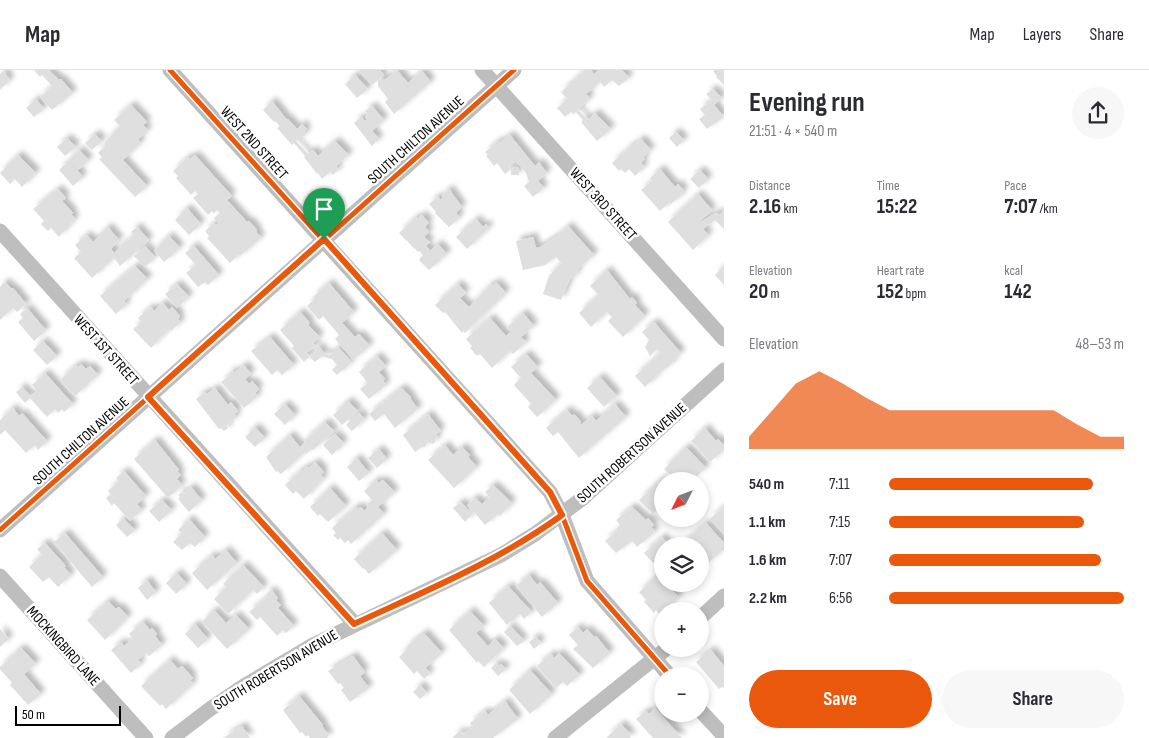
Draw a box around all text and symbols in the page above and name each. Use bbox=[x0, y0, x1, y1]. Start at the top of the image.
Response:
text: Map bbox=[25, 20, 60, 49]
text: Map bbox=[970, 24, 995, 45]
text: Layers bbox=[1023, 24, 1062, 45]
text: Share bbox=[1090, 24, 1124, 45]
text: Evening run bbox=[749, 86, 865, 119]
button: share bbox=[1072, 87, 1124, 139]
street label: SOUTH CHILTON AVENUE bbox=[364, 92, 468, 188]
street label: WEST 2ND STREET bbox=[216, 102, 292, 184]
text: 21:51 · 4 × 540 m bbox=[749, 122, 837, 141]
street label: WEST 3RD STREET bbox=[565, 164, 641, 244]
text: Distance bbox=[749, 177, 790, 194]
text: Time bbox=[877, 177, 900, 194]
text: Pace bbox=[1004, 177, 1027, 194]
pin bbox=[303, 188, 345, 239]
text: 2.16 bbox=[749, 194, 781, 219]
text: 15:22 bbox=[877, 194, 917, 219]
text: 7:07 bbox=[1004, 194, 1037, 219]
icon: arrive bbox=[310, 195, 338, 223]
text: km bbox=[781, 200, 798, 217]
text: /km bbox=[1037, 200, 1058, 217]
text: Elevation bbox=[749, 262, 792, 279]
text: Heart rate bbox=[877, 262, 924, 279]
text: kcal bbox=[1004, 262, 1023, 279]
text: 20 bbox=[749, 279, 768, 304]
text: 152 bbox=[877, 279, 903, 304]
text: 142 bbox=[1004, 279, 1032, 304]
text: m bbox=[768, 285, 779, 302]
text: bpm bbox=[903, 285, 926, 302]
street label: WEST 1ST STREET bbox=[69, 311, 143, 389]
text: Elevation bbox=[749, 335, 798, 354]
text: 48–53 m bbox=[1075, 335, 1124, 354]
street label: SOUTH CHILTON AVENUE bbox=[29, 393, 133, 489]
street label: SOUTH ROBERTSON AVENUE bbox=[573, 399, 691, 507]
north arrow bbox=[654, 472, 709, 528]
map controls bbox=[654, 472, 709, 722]
text: 540 m bbox=[749, 475, 784, 494]
text: 7:11 bbox=[829, 475, 850, 494]
text: 1.1 km bbox=[749, 513, 786, 532]
text: 7:15 bbox=[829, 513, 850, 532]
button: layers bbox=[654, 537, 709, 592]
text: 1.6 km bbox=[749, 551, 786, 570]
text: 7:07 bbox=[829, 551, 852, 570]
text: 2.2 km bbox=[749, 589, 787, 608]
text: 6:56 bbox=[829, 589, 852, 608]
street label: MOCKINGBIRD LANE bbox=[22, 602, 104, 690]
button: + bbox=[654, 602, 709, 657]
street label: SOUTH ROBERTSON AVENUE bbox=[211, 626, 341, 714]
button: − bbox=[654, 667, 709, 722]
button: Save bbox=[749, 670, 932, 728]
button: Share bbox=[942, 670, 1124, 728]
scale bar bbox=[15, 703, 121, 726]
text: 50 m bbox=[22, 706, 45, 723]

